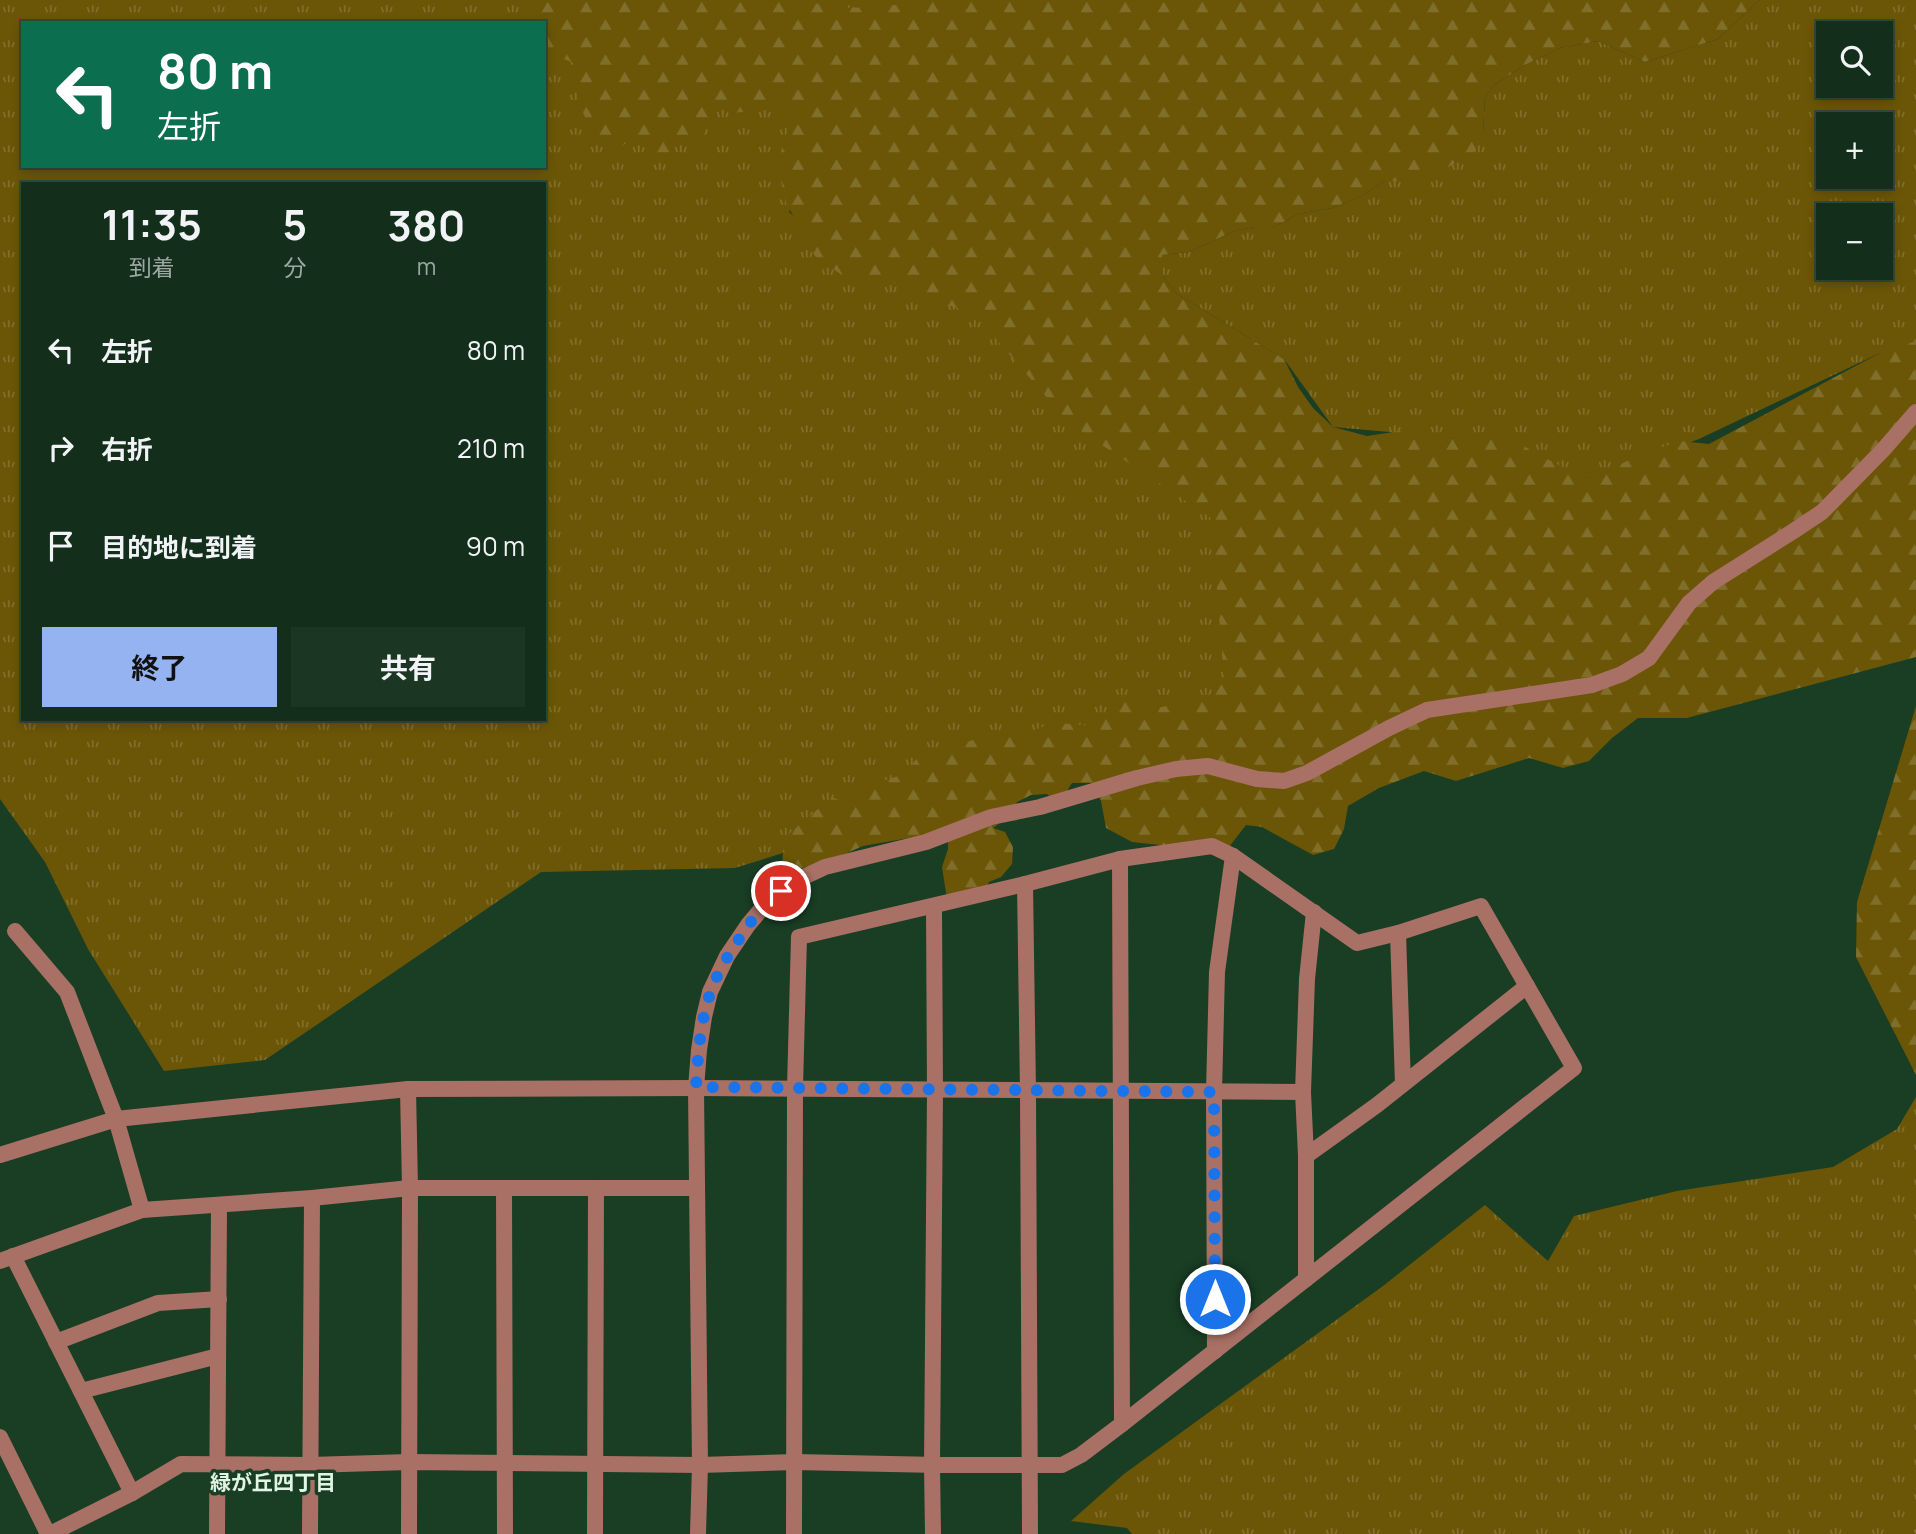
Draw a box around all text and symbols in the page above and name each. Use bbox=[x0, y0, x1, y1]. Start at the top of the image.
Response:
map controls bbox=[1816, 21, 1893, 280]
button: search bbox=[1816, 21, 1893, 98]
text: 80 m bbox=[157, 37, 273, 104]
icon: left bbox=[42, 49, 133, 140]
text: 左折 bbox=[157, 104, 221, 148]
button: + bbox=[1816, 112, 1893, 189]
text: 11:35 bbox=[102, 195, 202, 253]
text: 5 bbox=[282, 195, 307, 253]
text: 380 bbox=[388, 196, 465, 254]
button: − bbox=[1816, 203, 1893, 280]
text: m bbox=[417, 250, 436, 282]
text: 到着 bbox=[129, 251, 175, 283]
text: 分 bbox=[283, 251, 306, 283]
icon: left bbox=[42, 331, 80, 369]
text: 80 m bbox=[467, 332, 525, 368]
text: 左折 bbox=[101, 333, 153, 369]
icon: right bbox=[42, 429, 80, 467]
text: 210 m bbox=[457, 430, 525, 466]
text: 右折 bbox=[101, 431, 153, 467]
icon: arrive bbox=[42, 527, 80, 565]
text: 90 m bbox=[466, 528, 525, 564]
text: 目的地に到着 bbox=[101, 529, 257, 565]
button: 終了 bbox=[42, 627, 277, 707]
button: 共有 bbox=[291, 627, 525, 707]
pin bbox=[751, 861, 811, 921]
icon: arrive bbox=[762, 872, 800, 910]
position arrow bbox=[1178, 1262, 1252, 1336]
district label: 緑が丘四丁目 bbox=[210, 1468, 336, 1496]

